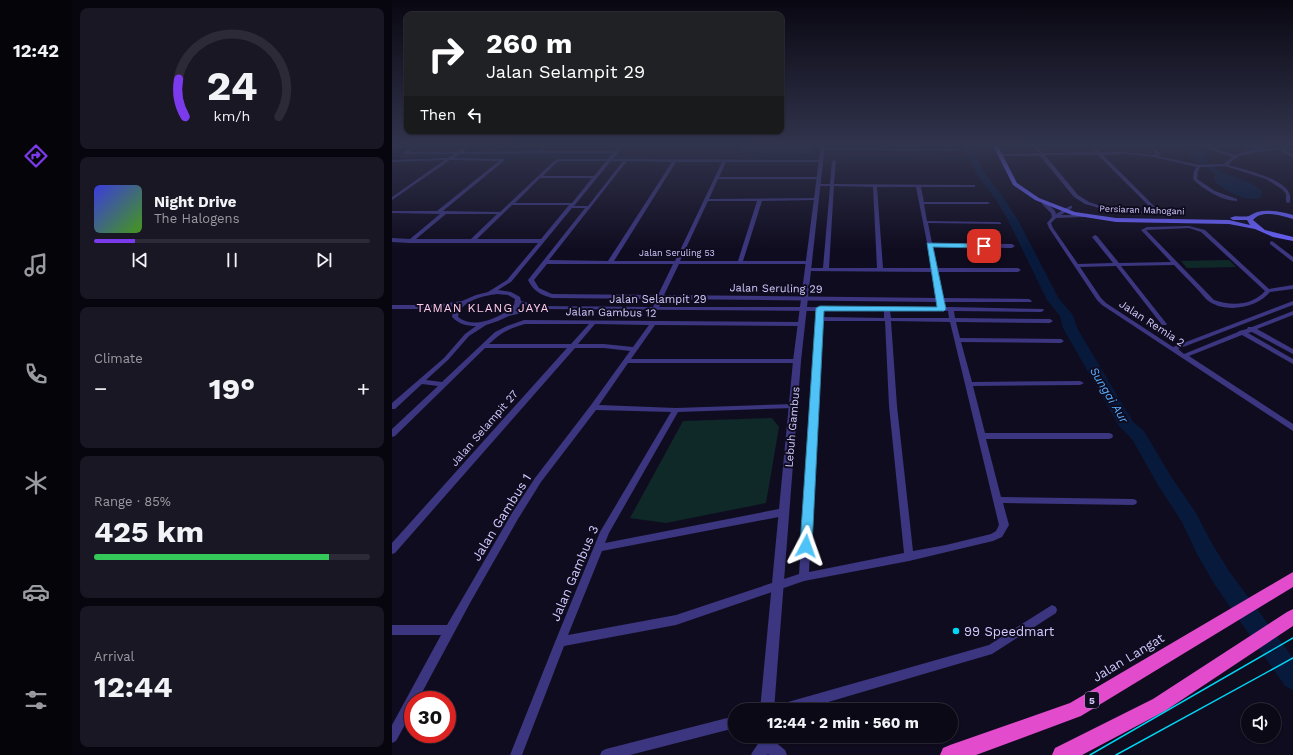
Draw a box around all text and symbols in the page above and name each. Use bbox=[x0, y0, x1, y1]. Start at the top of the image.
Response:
text: 260 m bbox=[486, 27, 572, 60]
icon: right bbox=[420, 28, 472, 80]
text: 12:42 bbox=[13, 40, 59, 61]
text: 24 bbox=[206, 61, 258, 110]
text: Jalan Selampit 29 bbox=[486, 61, 645, 82]
icon: left bbox=[464, 104, 486, 126]
text: Then bbox=[420, 106, 456, 124]
text: km/h bbox=[214, 107, 250, 123]
icon: directions bbox=[22, 142, 50, 170]
text: Night Drive bbox=[154, 193, 237, 211]
street label: Persiaran Mahogani bbox=[1099, 204, 1185, 216]
text: The Halogens bbox=[154, 211, 240, 226]
pin bbox=[967, 229, 1001, 263]
icon: arrive bbox=[973, 235, 995, 257]
street label: Jalan Seruling 53 bbox=[639, 248, 715, 258]
icon: previous bbox=[129, 249, 151, 271]
icon: pause bbox=[221, 249, 243, 271]
icon: next bbox=[313, 249, 335, 271]
icon: music bbox=[22, 251, 50, 279]
street label: Jalan Seruling 29 bbox=[729, 281, 823, 296]
street label: Jalan Selampit 29 bbox=[609, 293, 707, 306]
street label: Jalan Remia 2 bbox=[1117, 297, 1187, 349]
district label: TAMAN KLANG JAYA bbox=[416, 301, 550, 315]
street label: Jalan Gambus 12 bbox=[565, 305, 656, 320]
text: Climate bbox=[94, 351, 143, 366]
icon: phone bbox=[22, 360, 50, 388]
water label: Sungai Aur bbox=[1087, 364, 1132, 427]
text: 19° bbox=[209, 371, 255, 406]
text: − bbox=[94, 376, 107, 401]
text: + bbox=[357, 376, 370, 401]
street label: Lebuh Gambus bbox=[782, 386, 803, 468]
street label: Jalan Selampit 27 bbox=[448, 388, 521, 469]
icon: climate bbox=[22, 469, 50, 497]
street label: Jalan Gambus 1 bbox=[469, 471, 534, 564]
text: Range · 85% bbox=[94, 494, 171, 509]
text: 425 km bbox=[94, 514, 204, 549]
street label: Jalan Gambus 3 bbox=[548, 523, 601, 623]
position arrow bbox=[785, 525, 827, 567]
icon: car bbox=[22, 578, 50, 606]
place label: 99 Speedmart bbox=[964, 624, 1055, 639]
marker: 99 Speedmart bbox=[951, 626, 961, 636]
street label: Jalan Langat bbox=[1090, 630, 1167, 685]
text: Arrival bbox=[94, 649, 135, 664]
text: 12:44 bbox=[94, 669, 173, 704]
icon: filters bbox=[22, 686, 50, 714]
speed limit sign: 30 bbox=[404, 691, 456, 743]
road number: 5 bbox=[1085, 692, 1099, 708]
map controls bbox=[1241, 703, 1281, 743]
button: sound bbox=[1241, 703, 1281, 743]
text: 12:44 · 2 min · 560 m bbox=[767, 714, 919, 732]

